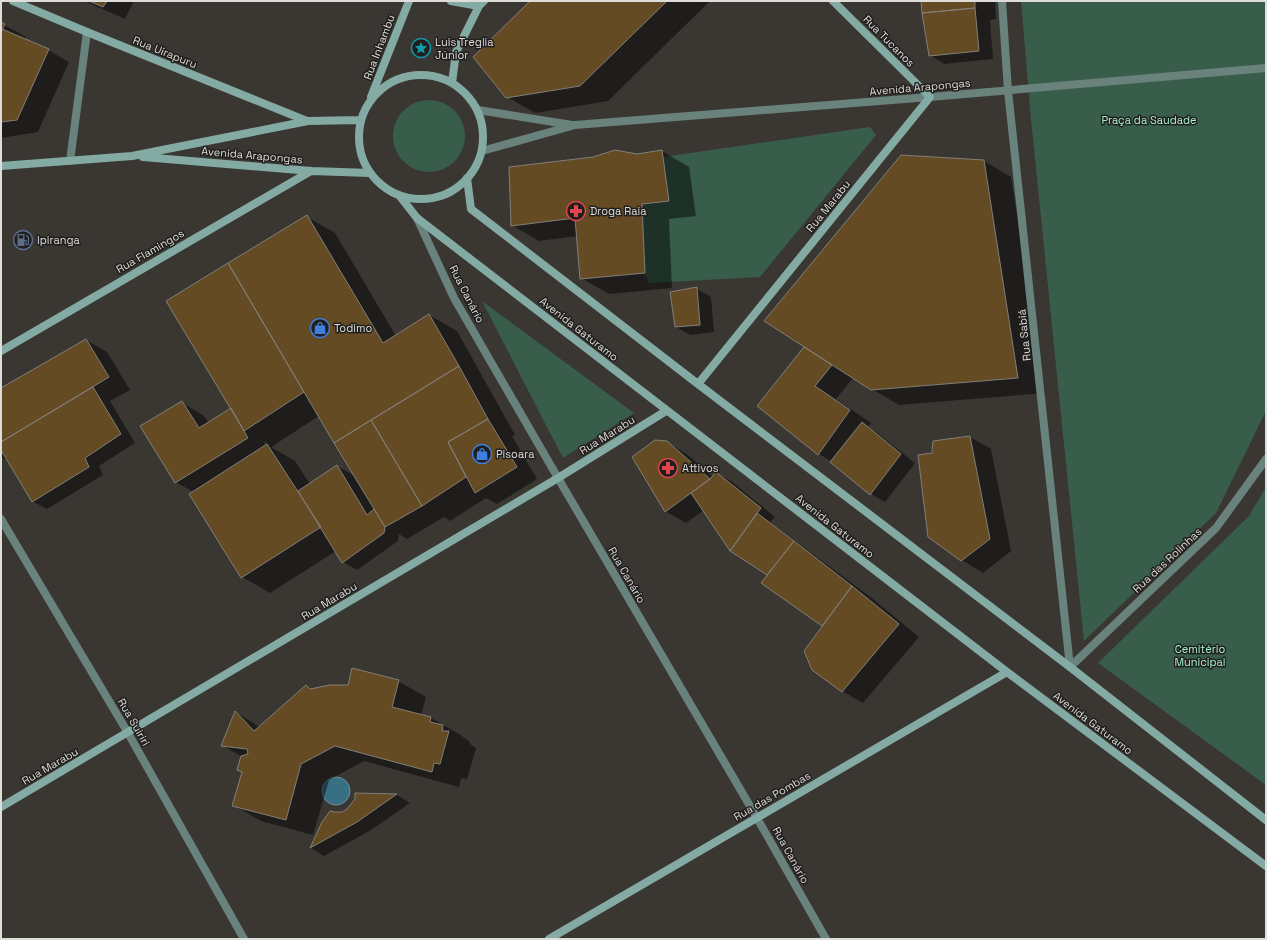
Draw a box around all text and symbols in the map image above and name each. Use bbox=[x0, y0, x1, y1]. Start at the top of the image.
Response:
street label: Rua Inhambu bbox=[360, 12, 398, 82]
street label: Rua Tucanos bbox=[860, 12, 918, 70]
street label: Rua Uirapuru bbox=[131, 33, 199, 71]
place label: Luis Treglia Júnior bbox=[435, 35, 494, 62]
place icon: Luis Treglia Júnior bbox=[410, 37, 432, 59]
street label: Avenida Arapongas bbox=[869, 76, 971, 98]
park label: Praça da Saudade bbox=[1101, 113, 1197, 127]
street label: Avenida Arapongas bbox=[201, 144, 303, 166]
street label: Rua Marabu bbox=[803, 177, 853, 235]
pharmacy icon: Droga Raia bbox=[565, 200, 587, 222]
place label: Droga Raia bbox=[590, 204, 647, 218]
street label: Rua Flamingos bbox=[113, 226, 187, 276]
fuel station icon: Ipiranga bbox=[12, 229, 34, 251]
place label: Ipiranga bbox=[37, 233, 81, 247]
street label: Rua Canário bbox=[446, 263, 488, 325]
street label: Avenida Gaturamo bbox=[537, 294, 621, 364]
street label: Rua Sabiá bbox=[1014, 308, 1034, 362]
shop icon: Todimo bbox=[309, 317, 331, 339]
place label: Todimo bbox=[334, 321, 372, 335]
street label: Rua Marabu bbox=[577, 412, 637, 458]
shop icon: Pisoara bbox=[471, 443, 493, 465]
place label: Pisoara bbox=[496, 447, 535, 461]
pharmacy icon: Attivos bbox=[657, 457, 679, 479]
place label: Attivos bbox=[682, 461, 719, 475]
street label: Avenida Gaturamo bbox=[793, 491, 877, 561]
street label: Rua das Rolinhas bbox=[1129, 524, 1205, 596]
street label: Rua Canário bbox=[605, 544, 649, 606]
street label: Rua Marabu bbox=[298, 579, 360, 623]
park label: Cemitério Municipal bbox=[1174, 642, 1226, 669]
street label: Avenida Gaturamo bbox=[1050, 688, 1136, 758]
street label: Rua Suiriri bbox=[115, 696, 153, 749]
street label: Rua Marabu bbox=[19, 744, 81, 788]
street label: Rua das Pombas bbox=[731, 768, 813, 824]
street label: Rua Canário bbox=[770, 824, 812, 886]

